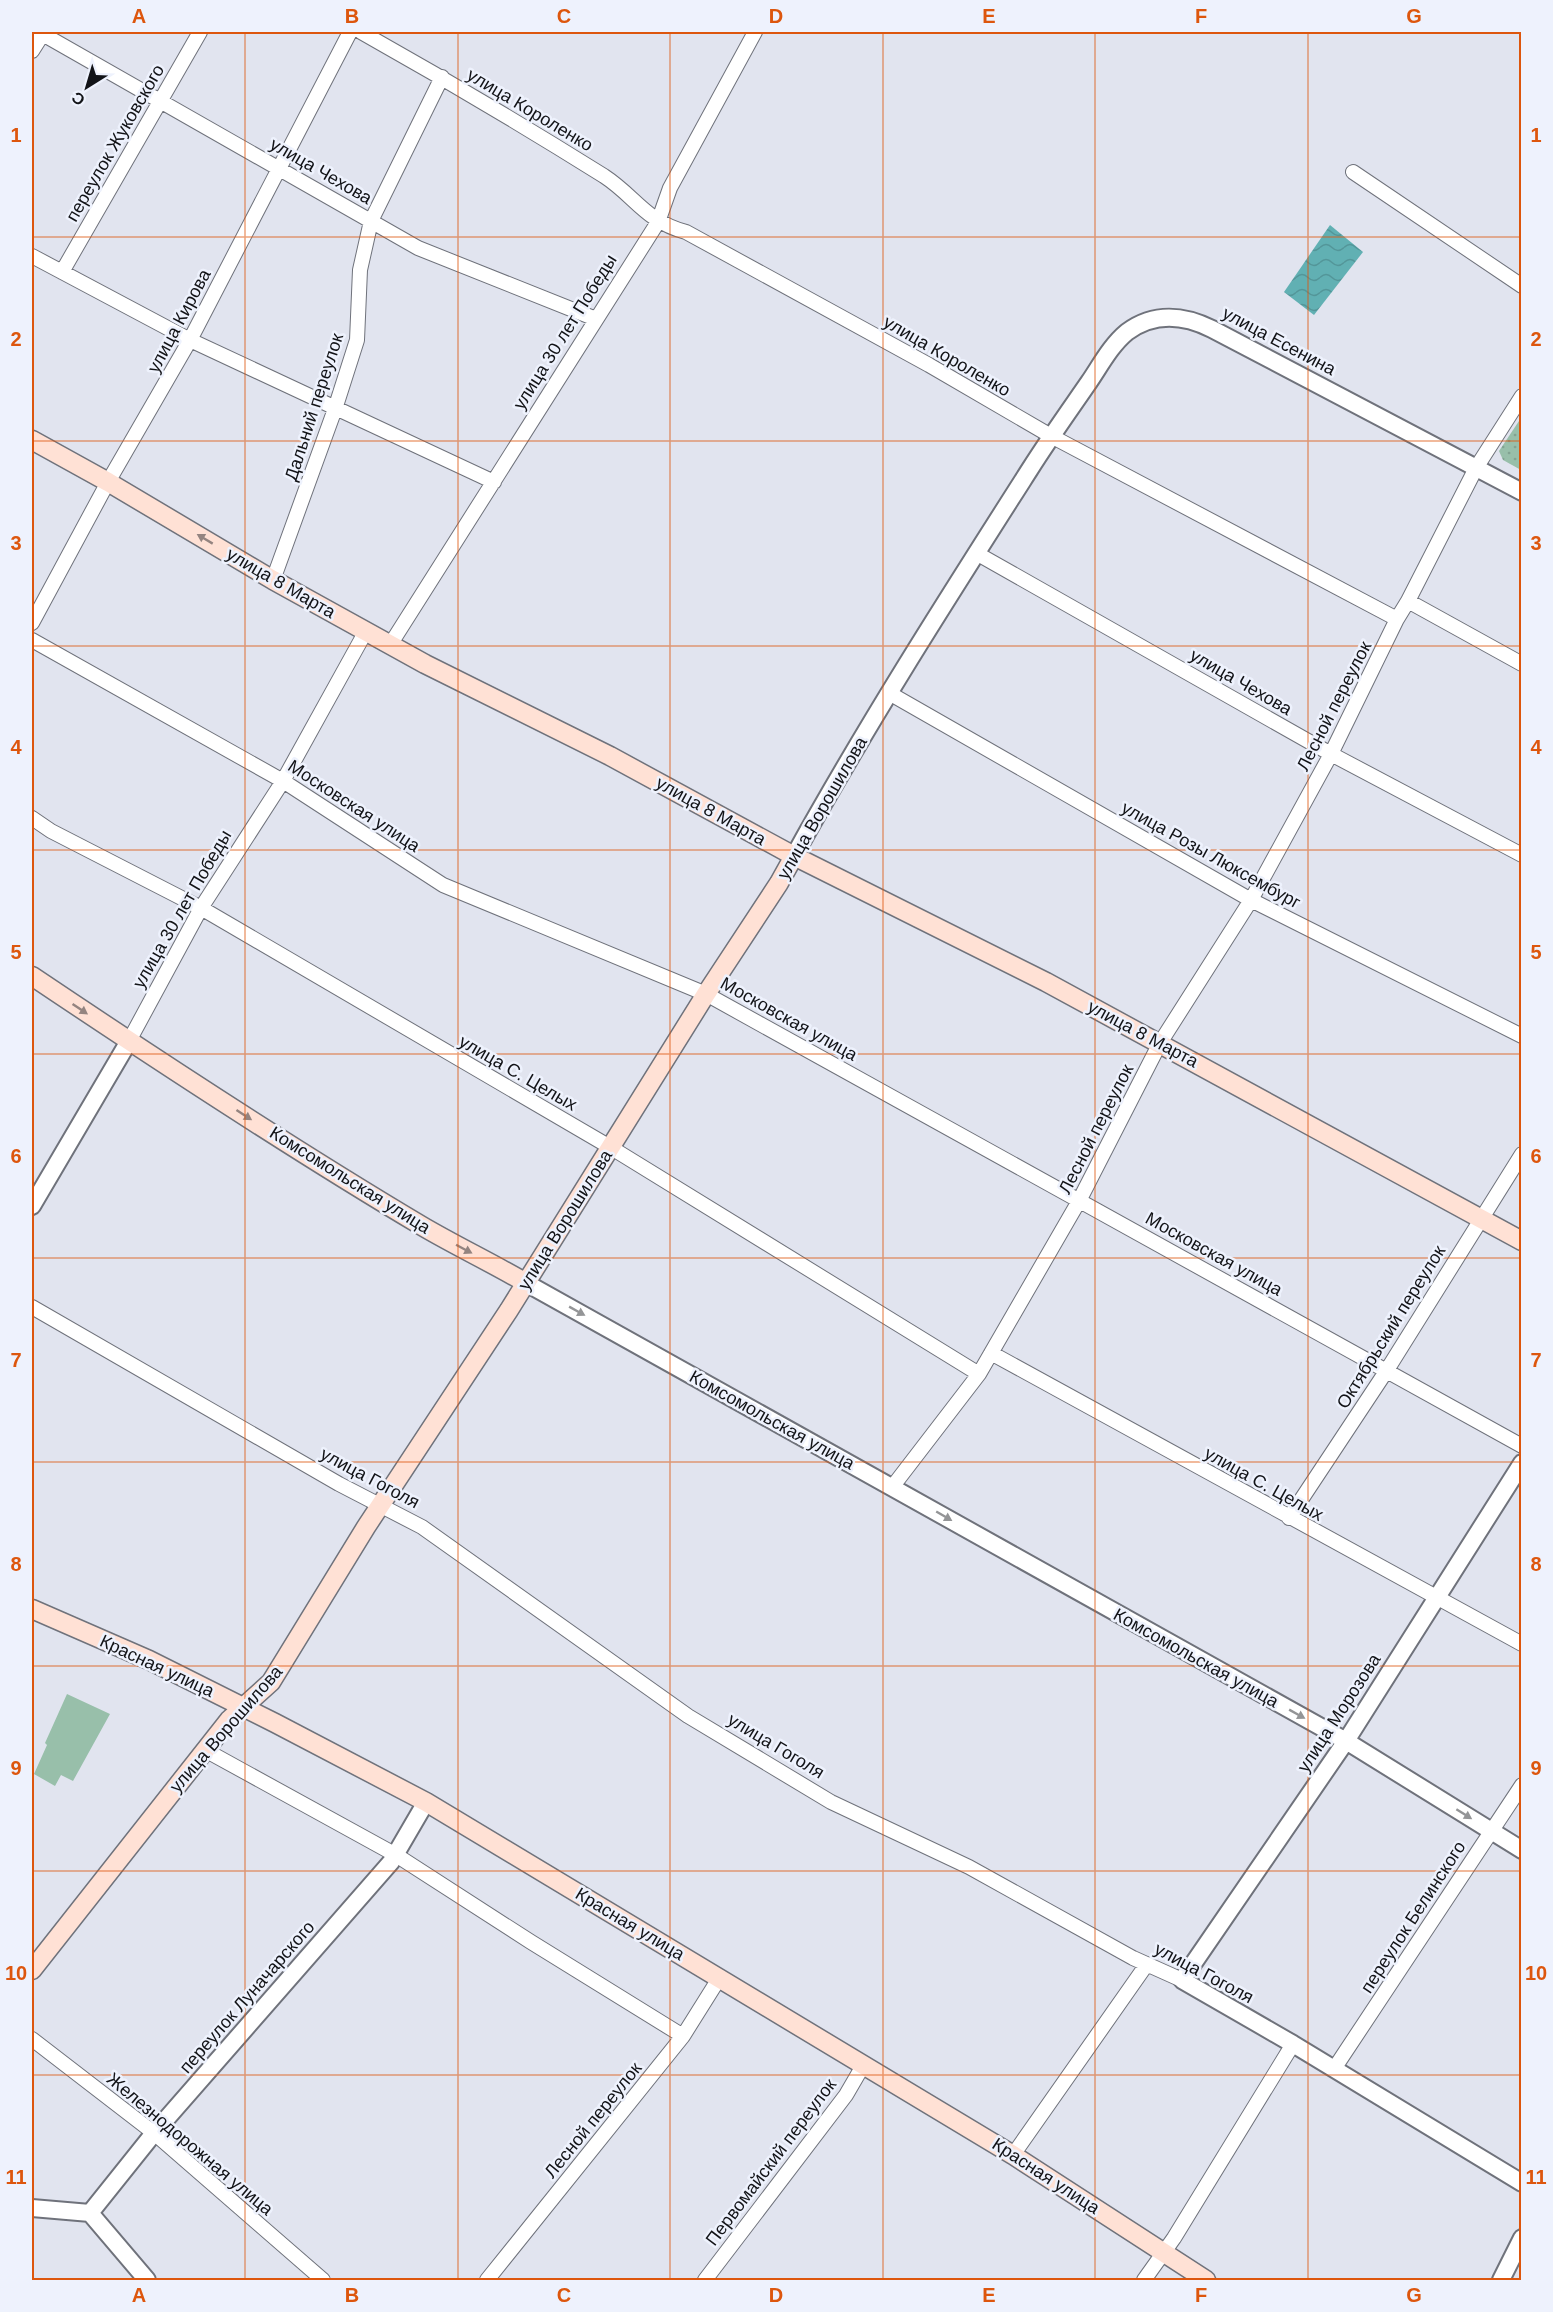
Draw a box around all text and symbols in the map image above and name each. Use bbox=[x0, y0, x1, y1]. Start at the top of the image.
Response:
text: A bbox=[132, 5, 146, 27]
text: B bbox=[345, 5, 359, 27]
text: C bbox=[557, 5, 571, 27]
text: D bbox=[769, 5, 783, 27]
text: E bbox=[982, 5, 996, 27]
text: F bbox=[1195, 5, 1207, 27]
text: G bbox=[1406, 5, 1422, 27]
north arrow bbox=[57, 57, 117, 117]
street label: переулок Жуковского bbox=[62, 61, 168, 225]
street label: улица Короленко bbox=[463, 65, 597, 155]
text: С bbox=[68, 88, 88, 109]
text: 1 bbox=[10, 124, 22, 146]
text: 1 bbox=[1530, 124, 1542, 146]
street label: улица Чехова bbox=[267, 134, 376, 209]
street label: улица 30 лет Победы bbox=[509, 251, 621, 413]
street label: улица Кирова bbox=[143, 265, 215, 376]
street label: улица Есенина bbox=[1219, 303, 1340, 380]
street label: улица Короленко bbox=[880, 312, 1014, 400]
text: 2 bbox=[10, 328, 22, 350]
text: 2 bbox=[1530, 328, 1542, 350]
street label: Дальний переулок bbox=[281, 331, 347, 483]
text: 3 bbox=[10, 532, 22, 554]
text: 3 bbox=[1530, 532, 1542, 554]
one-way arrow bbox=[197, 534, 213, 545]
street label: улица 8 Марта bbox=[223, 544, 340, 623]
street label: Лесной переулок bbox=[1293, 638, 1375, 774]
street label: улица Чехова bbox=[1187, 645, 1296, 720]
street label: улица Ворошилова bbox=[773, 732, 871, 883]
text: 4 bbox=[10, 736, 22, 758]
text: 4 bbox=[1530, 736, 1542, 758]
street label: Московская улица bbox=[284, 756, 425, 857]
street label: улица 8 Марта bbox=[653, 773, 770, 850]
street label: улица Розы Люксембург bbox=[1118, 797, 1304, 913]
street label: улица 30 лет Победы bbox=[129, 827, 235, 991]
text: 5 bbox=[10, 941, 22, 963]
text: 5 bbox=[1530, 941, 1542, 963]
street label: Московская улица bbox=[717, 973, 862, 1065]
street label: улица 8 Марта bbox=[1084, 996, 1203, 1072]
one-way arrow bbox=[72, 1003, 88, 1014]
street label: улица С. Целых bbox=[456, 1031, 580, 1115]
street label: Лесной переулок bbox=[1055, 1061, 1137, 1197]
one-way arrow bbox=[236, 1109, 252, 1120]
street label: Комсомольская улица bbox=[266, 1122, 435, 1238]
text: 6 bbox=[10, 1145, 22, 1167]
text: 6 bbox=[1530, 1145, 1542, 1167]
street label: улица Ворошилова bbox=[514, 1146, 617, 1294]
street label: Московская улица bbox=[1142, 1208, 1287, 1300]
street label: Октябрьский переулок bbox=[1333, 1242, 1449, 1412]
one-way arrow bbox=[456, 1244, 473, 1254]
one-way arrow bbox=[569, 1306, 586, 1316]
text: 7 bbox=[10, 1349, 22, 1371]
text: 7 bbox=[1530, 1349, 1542, 1371]
street label: Комсомольская улица bbox=[686, 1366, 859, 1474]
street label: улица С. Целых bbox=[1201, 1443, 1327, 1525]
street label: улица Гоголя bbox=[317, 1444, 423, 1512]
one-way arrow bbox=[936, 1510, 952, 1521]
text: 8 bbox=[10, 1553, 22, 1575]
text: 8 bbox=[1530, 1553, 1542, 1575]
street label: Комсомольская улица bbox=[1110, 1604, 1283, 1712]
street label: Красная улица bbox=[97, 1631, 218, 1702]
street label: улица Морозова bbox=[1293, 1649, 1385, 1776]
street label: улица Ворошилова bbox=[166, 1661, 287, 1796]
street label: улица Гоголя bbox=[724, 1709, 828, 1783]
one-way arrow bbox=[1289, 1709, 1306, 1719]
text: 9 bbox=[10, 1757, 22, 1779]
text: 9 bbox=[1530, 1757, 1542, 1779]
one-way arrow bbox=[1456, 1809, 1472, 1820]
street label: переулок Белинского bbox=[1356, 1837, 1470, 1997]
street label: Красная улица bbox=[572, 1884, 689, 1965]
street label: переулок Луначарского bbox=[175, 1917, 319, 2077]
street label: улица Гоголя bbox=[1151, 1939, 1257, 2007]
text: 10 bbox=[5, 1962, 27, 1984]
text: 10 bbox=[1525, 1962, 1547, 1984]
street label: Лесной переулок bbox=[540, 2058, 646, 2182]
street label: Железнодорожная улица bbox=[103, 2069, 278, 2220]
street label: Первомайский переулок bbox=[702, 2075, 840, 2249]
street label: Красная улица bbox=[989, 2134, 1104, 2219]
text: 11 bbox=[5, 2166, 27, 2188]
text: 11 bbox=[1525, 2166, 1547, 2188]
text: A bbox=[132, 2284, 146, 2306]
text: B bbox=[345, 2284, 359, 2306]
text: C bbox=[557, 2284, 571, 2306]
text: D bbox=[769, 2284, 783, 2306]
text: E bbox=[982, 2284, 996, 2306]
text: F bbox=[1195, 2284, 1207, 2306]
text: G bbox=[1406, 2284, 1422, 2306]

